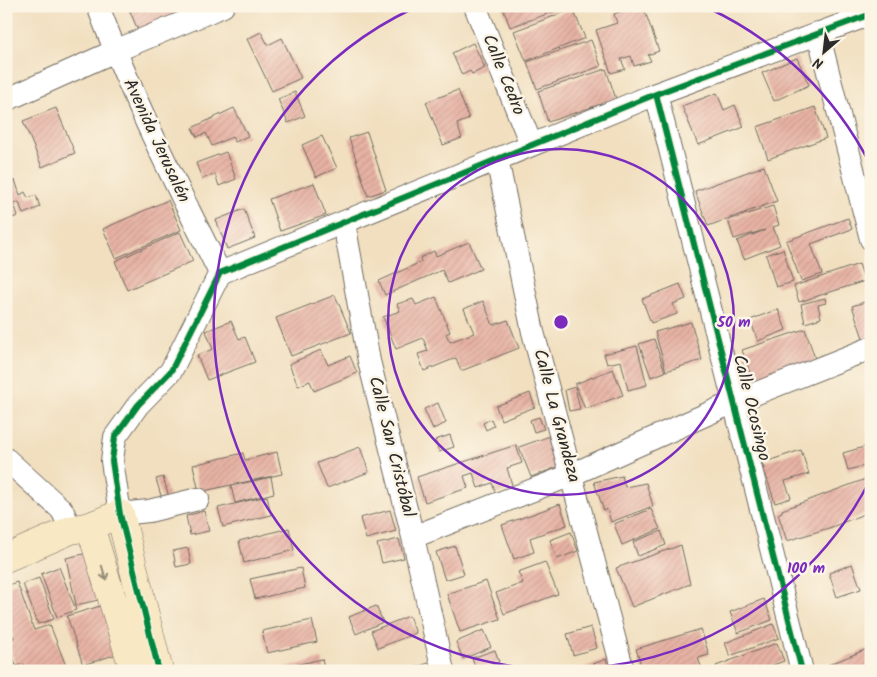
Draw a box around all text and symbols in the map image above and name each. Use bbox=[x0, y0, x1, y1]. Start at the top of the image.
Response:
north arrow bbox=[800, 28, 850, 78]
street label: Calle Cedro bbox=[474, 30, 532, 120]
text: N bbox=[809, 51, 827, 74]
street label: Avenida Jerusalén bbox=[114, 74, 198, 208]
text: 50 m bbox=[716, 311, 751, 335]
centre of rings bbox=[552, 313, 570, 331]
street label: Calle La Grandeza bbox=[524, 346, 588, 486]
street label: Calle Ocosingo bbox=[724, 352, 778, 464]
street label: Calle San Cristóbal bbox=[359, 373, 423, 521]
text: 100 m bbox=[787, 557, 825, 581]
one-way arrow bbox=[100, 565, 110, 581]

